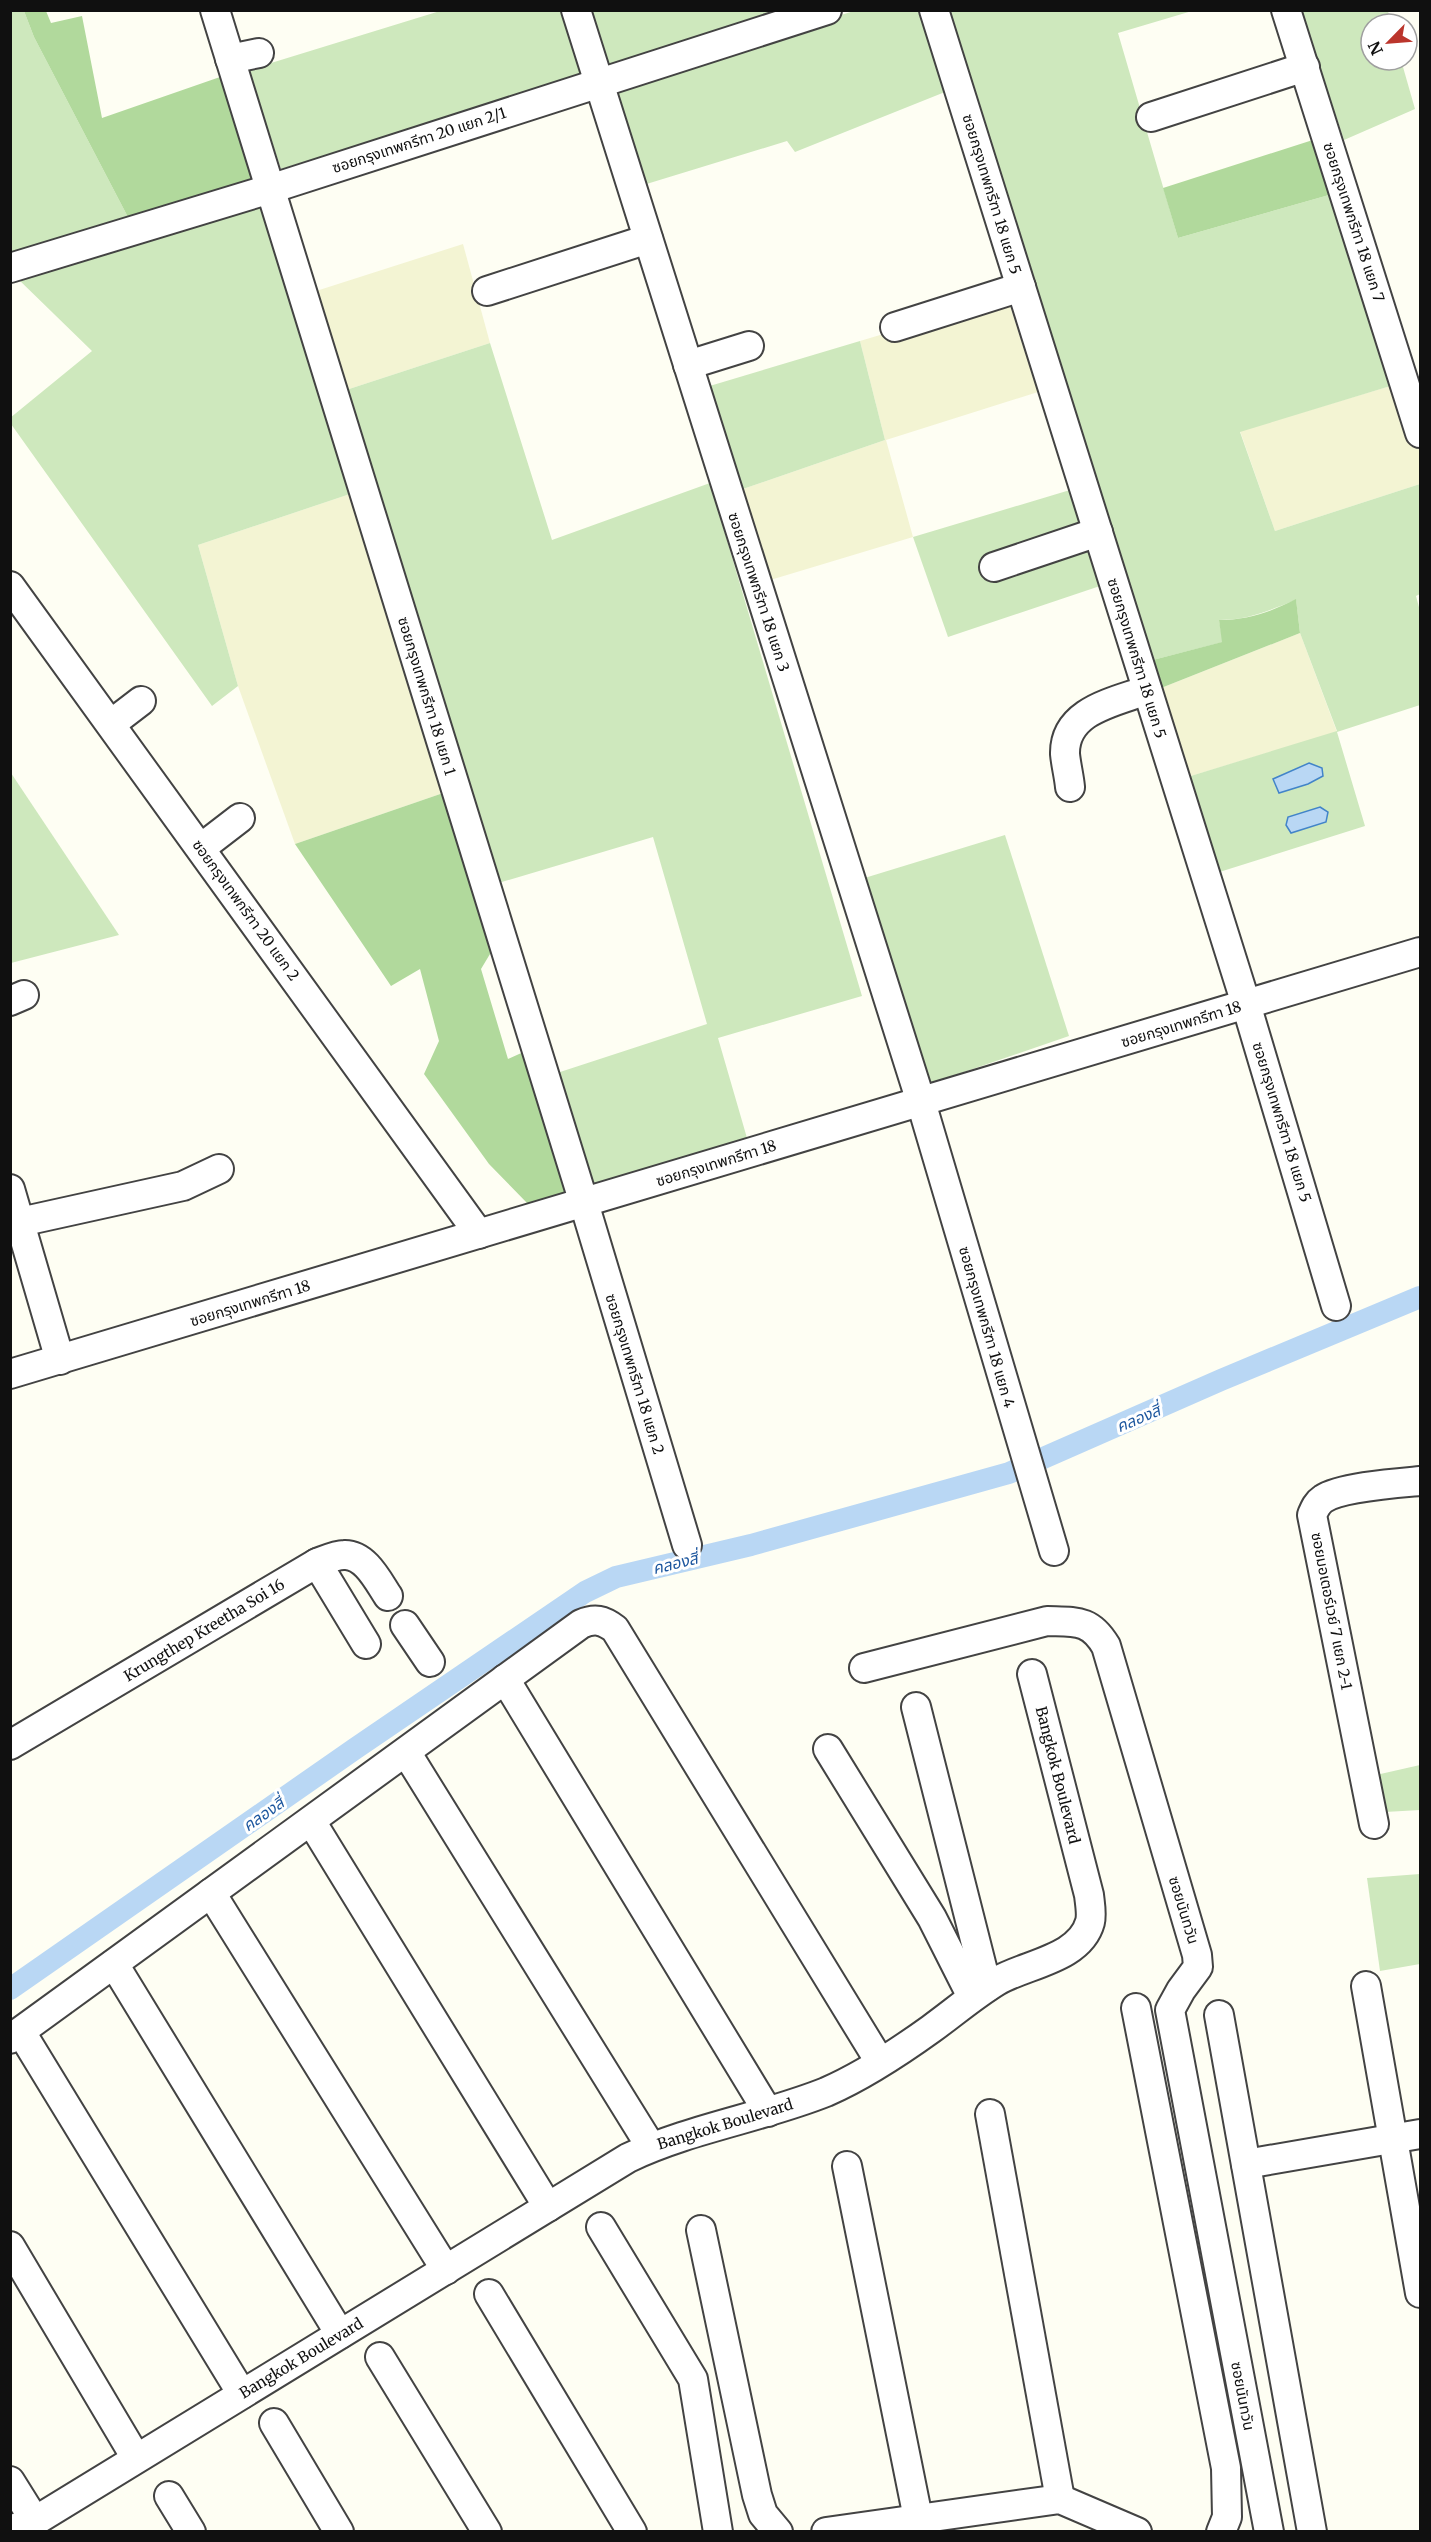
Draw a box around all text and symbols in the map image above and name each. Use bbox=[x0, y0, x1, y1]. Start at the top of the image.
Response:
north arrow bbox=[1359, 12, 1419, 72]
text: N bbox=[1364, 38, 1387, 58]
street label: ซอยกรุงเทพกรีฑา 20 แยก 2/1 bbox=[330, 103, 509, 177]
street label: ซอยกรุงเทพกรีฑา 18 แยก 5 bbox=[959, 112, 1025, 276]
street label: ซอยกรุงเทพกรีฑา 18 แยก 7 bbox=[1319, 140, 1389, 305]
street label: ซอยกรุงเทพกรีฑา 18 แยก 3 bbox=[724, 510, 794, 674]
street label: ซอยกรุงเทพกรีฑา 18 แยก 5 bbox=[1104, 576, 1170, 740]
street label: ซอยกรุงเทพกรีฑา 18 แยก 1 bbox=[394, 614, 460, 778]
street label: ซอยกรุงเทพกรีฑา 20 แยก 2 bbox=[188, 836, 304, 984]
street label: ซอยกรุงเทพกรีฑา 18 bbox=[1119, 997, 1244, 1051]
street label: ซอยกรุงเทพกรีฑา 18 แยก 5 bbox=[1249, 1040, 1315, 1204]
street label: ซอยกรุงเทพกรีฑา 18 bbox=[654, 1136, 779, 1190]
street label: ซอยกรุงเทพกรีฑา 18 แยก 4 bbox=[955, 1244, 1019, 1410]
street label: ซอยกรุงเทพกรีฑา 18 bbox=[188, 1276, 313, 1330]
street label: ซอยกรุงเทพกรีฑา 18 แยก 2 bbox=[602, 1291, 668, 1457]
water label: คลองสี่ bbox=[1113, 1398, 1166, 1436]
street label: ซอยมอเตอร์เวย์ 7 แยก 2-1 bbox=[1307, 1531, 1357, 1692]
water label: คลองสี่ bbox=[650, 1546, 703, 1578]
street label: Krungthep Kreetha Soi 16 bbox=[120, 1575, 288, 1685]
street label: Bangkok Boulevard bbox=[1032, 1704, 1084, 1846]
water label: คลองสี่ bbox=[238, 1790, 290, 1835]
street label: ซอยนันทวัน bbox=[1165, 1874, 1203, 1946]
street label: Bangkok Boulevard bbox=[655, 2094, 795, 2154]
street label: Bangkok Boulevard bbox=[236, 2314, 366, 2402]
street label: ซอยนันทวัน bbox=[1227, 2360, 1259, 2432]

